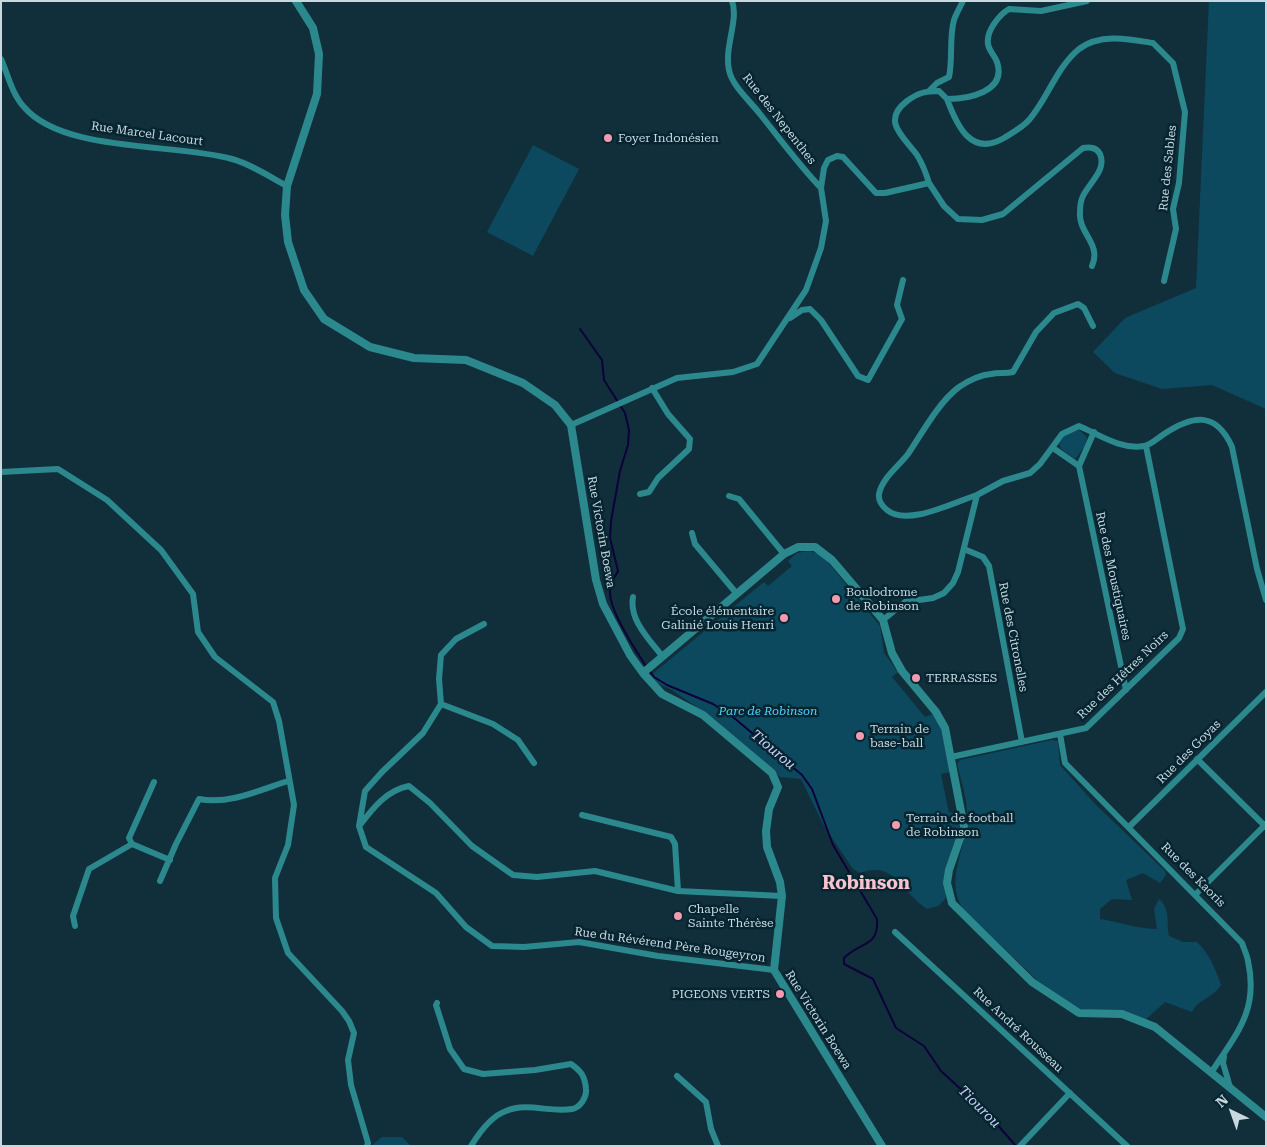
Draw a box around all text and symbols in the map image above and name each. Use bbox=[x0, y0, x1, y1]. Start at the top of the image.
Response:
street label: Rue des Nepenthes bbox=[739, 71, 819, 167]
street label: Rue Marcel Lacourt bbox=[90, 119, 204, 149]
street label: Rue des Sables bbox=[1156, 124, 1180, 212]
place label: Foyer Indonésien bbox=[618, 131, 719, 145]
marker: Foyer Indonésien bbox=[602, 132, 614, 144]
street label: Rue Victorin Boewa bbox=[584, 475, 618, 589]
street label: Rue des Moustiquaires bbox=[1092, 510, 1134, 642]
street label: Rue des Citronelles bbox=[995, 581, 1031, 693]
place label: Boulodrome de Robinson bbox=[846, 585, 919, 613]
marker: Boulodrome de Robinson bbox=[830, 593, 842, 605]
place label: École élémentaire Galinié Louis Henri bbox=[661, 604, 774, 632]
marker: École élémentaire Galinié Louis Henri bbox=[778, 612, 790, 624]
street label: Rue des Hêtres Noirs bbox=[1075, 628, 1171, 722]
place label: TERRASSES bbox=[926, 671, 997, 685]
marker: TERRASSES bbox=[910, 672, 922, 684]
park label: Parc de Robinson bbox=[718, 704, 818, 718]
street label: Rue des Goyas bbox=[1154, 717, 1224, 787]
place label: Terrain de base-ball bbox=[870, 722, 929, 750]
water label: Tiourou bbox=[747, 727, 799, 773]
marker: Terrain de base-ball bbox=[854, 730, 866, 742]
place label: Terrain de football de Robinson bbox=[906, 811, 1013, 839]
marker: Terrain de football de Robinson bbox=[890, 819, 902, 831]
street label: Rue des Kaoris bbox=[1158, 840, 1228, 910]
district label: Robinson bbox=[822, 873, 910, 895]
place label: Chapelle Sainte Thérèse bbox=[688, 902, 774, 930]
marker: Chapelle Sainte Thérèse bbox=[672, 910, 684, 922]
street label: Rue du Révérend Père Rougeyron bbox=[574, 924, 766, 966]
street label: Rue Victorin Boewa bbox=[782, 968, 854, 1072]
street label: Rue André Rousseau bbox=[970, 984, 1066, 1076]
place label: PIGEONS VERTS bbox=[672, 987, 770, 1001]
marker: PIGEONS VERTS bbox=[774, 988, 786, 1000]
water label: Tiourou bbox=[954, 1082, 1004, 1132]
north arrow bbox=[1207, 1087, 1257, 1137]
text: N bbox=[1213, 1091, 1231, 1110]

